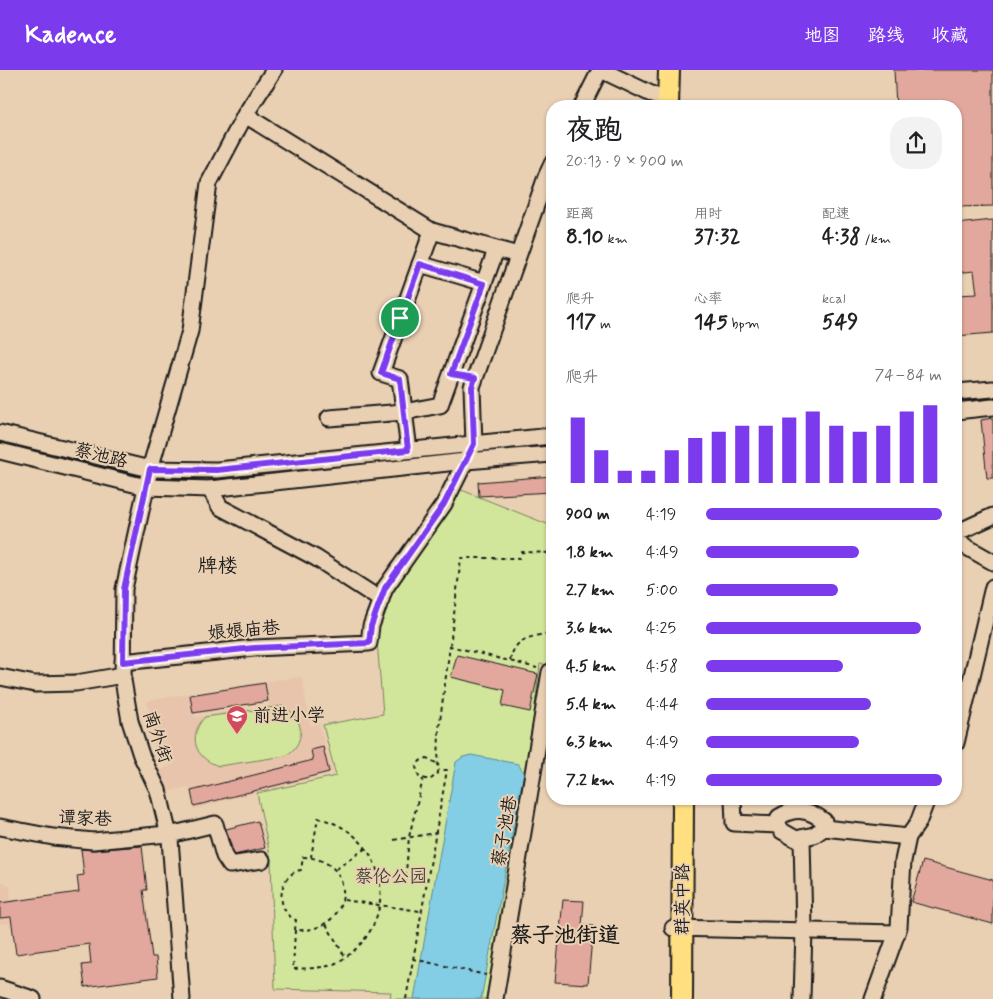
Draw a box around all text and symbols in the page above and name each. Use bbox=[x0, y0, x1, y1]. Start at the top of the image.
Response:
text: Kadence bbox=[25, 20, 116, 51]
text: 地图 bbox=[804, 24, 840, 48]
text: 路线 bbox=[868, 24, 904, 48]
text: 收藏 bbox=[932, 24, 968, 48]
text: 夜跑 bbox=[566, 113, 622, 150]
button: share bbox=[890, 117, 942, 169]
text: 20:13 · 9 × 900 m bbox=[566, 151, 683, 172]
text: 距离 bbox=[566, 205, 594, 223]
text: 用时 bbox=[694, 205, 722, 223]
text: 配速 bbox=[822, 205, 850, 223]
text: 8.10 bbox=[566, 223, 604, 251]
text: 37:32 bbox=[694, 223, 740, 251]
text: 4:38 bbox=[822, 223, 861, 251]
text: km bbox=[604, 230, 628, 248]
text: /km bbox=[861, 230, 891, 248]
text: 爬升 bbox=[566, 290, 594, 308]
text: 心率 bbox=[694, 290, 722, 308]
text: kcal bbox=[822, 290, 846, 308]
pin bbox=[379, 297, 421, 339]
icon: arrive bbox=[386, 304, 414, 332]
text: 117 bbox=[566, 308, 596, 336]
text: 145 bbox=[694, 308, 728, 336]
text: 549 bbox=[822, 308, 858, 336]
text: m bbox=[596, 315, 611, 333]
text: bpm bbox=[728, 315, 760, 333]
text: 74–84 m bbox=[874, 365, 942, 386]
text: 爬升 bbox=[566, 367, 598, 388]
street label: 蔡池路 bbox=[72, 438, 130, 474]
text: 900 m bbox=[566, 504, 610, 525]
text: 4:19 bbox=[646, 504, 676, 525]
text: 1.8 km bbox=[566, 542, 613, 563]
text: 4:49 bbox=[646, 542, 678, 563]
district label: 牌楼 bbox=[198, 553, 238, 580]
text: 2.7 km bbox=[566, 580, 615, 601]
text: 5:00 bbox=[646, 580, 678, 601]
street label: 娘娘庙巷 bbox=[207, 616, 281, 646]
text: 3.6 km bbox=[566, 618, 612, 639]
text: 4:25 bbox=[646, 618, 676, 639]
text: 4.5 km bbox=[566, 656, 616, 677]
text: 4:58 bbox=[646, 656, 678, 677]
text: 5.4 km bbox=[566, 694, 616, 715]
text: 4:44 bbox=[646, 694, 679, 715]
school or university icon: 前进小学 bbox=[225, 704, 249, 735]
place label: 前进小学 bbox=[253, 704, 325, 728]
street label: 南外街 bbox=[137, 708, 177, 766]
text: 6.3 km bbox=[566, 732, 612, 753]
text: 4:49 bbox=[646, 732, 678, 753]
text: 7.2 km bbox=[566, 770, 615, 791]
text: 4:19 bbox=[646, 770, 676, 791]
street label: 蔡子池巷 bbox=[487, 793, 523, 869]
street label: 谭家巷 bbox=[58, 806, 112, 832]
street label: 群英中路 bbox=[671, 863, 695, 935]
park label: 蔡伦公园 bbox=[355, 865, 427, 889]
district label: 蔡子池街道 bbox=[510, 922, 620, 950]

